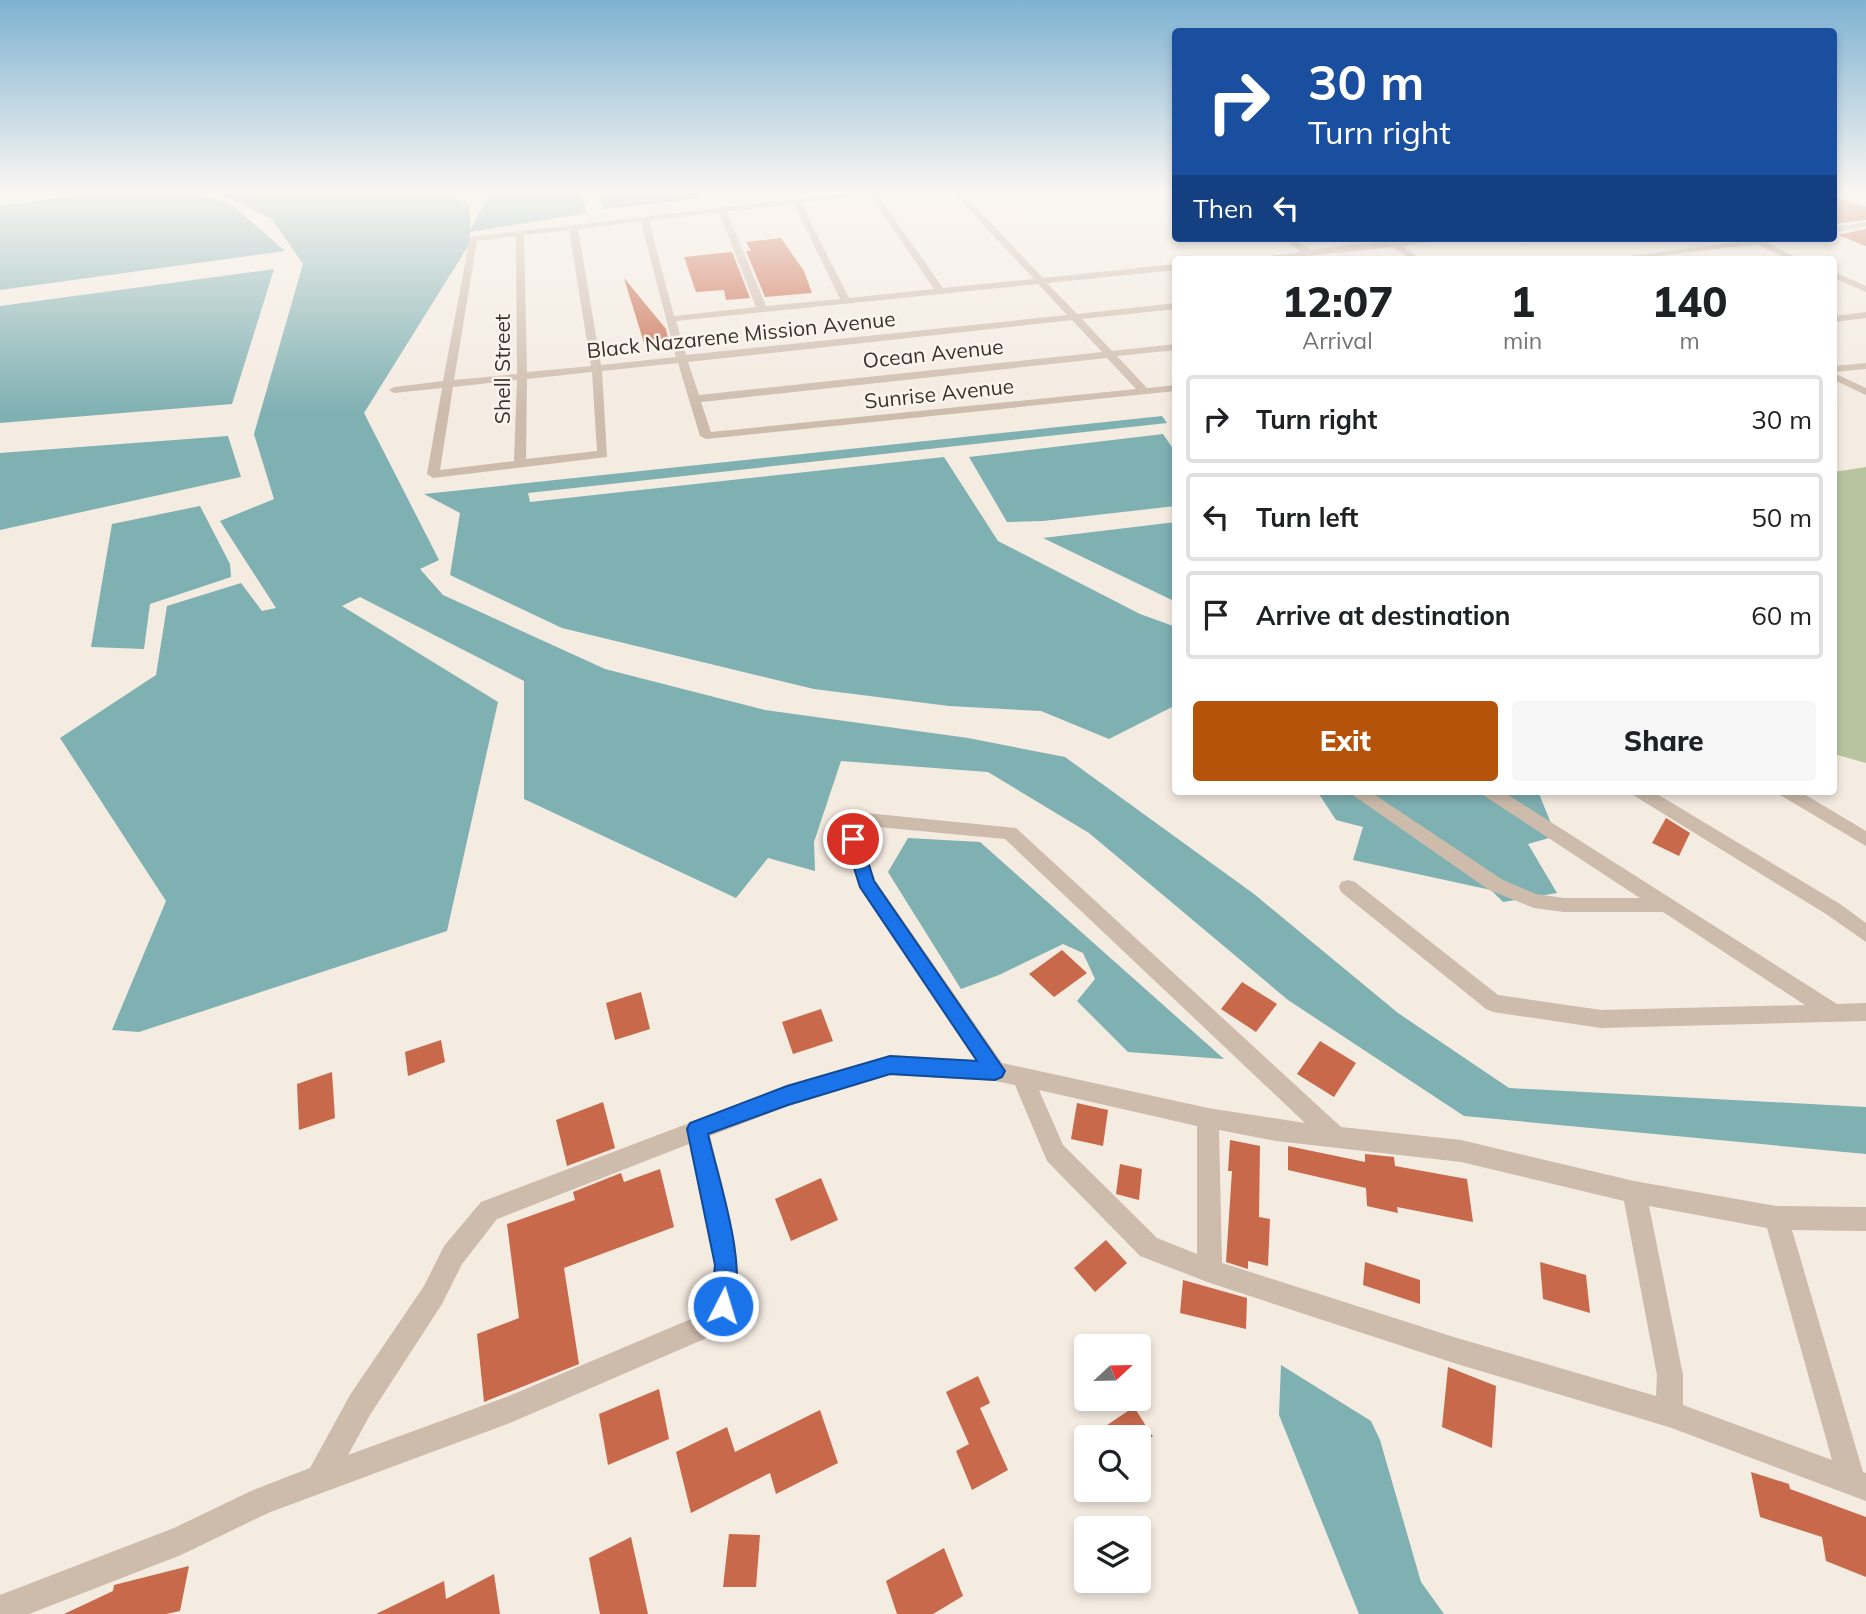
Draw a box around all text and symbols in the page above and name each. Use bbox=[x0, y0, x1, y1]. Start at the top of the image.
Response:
text: 30 m bbox=[1308, 51, 1424, 112]
icon: right bbox=[1193, 56, 1284, 147]
text: Turn right bbox=[1308, 112, 1451, 152]
icon: left bbox=[1267, 189, 1305, 227]
text: Then bbox=[1193, 192, 1253, 225]
text: 12:07 bbox=[1282, 275, 1393, 328]
text: 1 bbox=[1510, 275, 1535, 328]
text: 140 bbox=[1652, 275, 1727, 328]
street label: Black Nazarene Mission Avenue bbox=[585, 305, 897, 363]
street label: Shell Street bbox=[489, 314, 515, 424]
text: Arrival bbox=[1302, 326, 1373, 355]
text: min bbox=[1503, 326, 1542, 355]
text: m bbox=[1679, 326, 1700, 355]
street label: Ocean Avenue bbox=[861, 333, 1005, 373]
street label: Sunrise Avenue bbox=[863, 372, 1015, 414]
icon: right bbox=[1197, 400, 1235, 438]
text: Turn right bbox=[1256, 403, 1377, 436]
text: 30 m bbox=[1751, 403, 1812, 436]
icon: left bbox=[1197, 498, 1235, 536]
text: Turn left bbox=[1256, 501, 1358, 534]
text: 50 m bbox=[1751, 501, 1812, 534]
icon: arrive bbox=[1197, 596, 1235, 634]
text: Arrive at destination bbox=[1256, 599, 1511, 632]
text: 60 m bbox=[1751, 599, 1812, 632]
button: Exit bbox=[1193, 701, 1498, 781]
button: Share bbox=[1512, 701, 1816, 781]
pin bbox=[823, 809, 883, 869]
icon: arrive bbox=[834, 820, 872, 858]
position arrow bbox=[686, 1269, 760, 1343]
north arrow bbox=[1074, 1334, 1152, 1410]
map controls bbox=[1074, 1334, 1151, 1593]
button: search bbox=[1074, 1425, 1151, 1502]
button: layers bbox=[1074, 1516, 1151, 1593]

